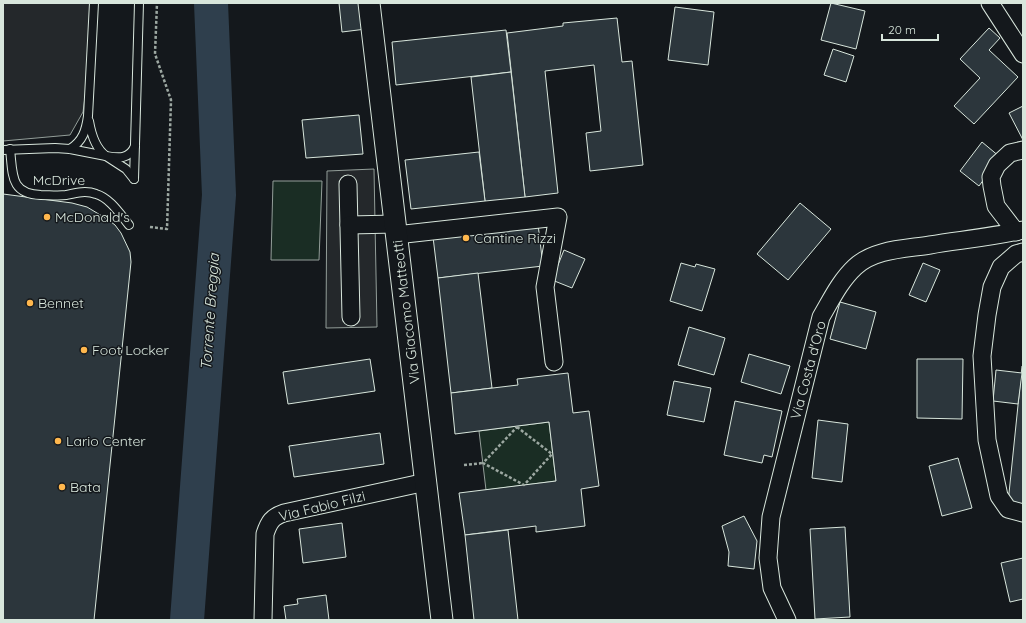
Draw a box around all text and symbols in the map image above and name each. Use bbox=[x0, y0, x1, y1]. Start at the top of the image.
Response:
scale bar bbox=[882, 16, 938, 42]
text: 20 m bbox=[888, 22, 916, 37]
street label: McDrive bbox=[33, 171, 85, 189]
place label: McDonald's bbox=[55, 208, 130, 226]
marker: McDonald's bbox=[42, 212, 52, 222]
place label: Cantine Rizzi bbox=[474, 229, 556, 247]
marker: Cantine Rizzi bbox=[461, 233, 471, 243]
street label: Via Giacomo Matteotti bbox=[388, 239, 424, 385]
water label: Torrente Breggia bbox=[196, 252, 223, 371]
place label: Bennet bbox=[38, 294, 84, 312]
marker: Bennet bbox=[25, 298, 35, 308]
street label: Via Costa d'Oro bbox=[786, 319, 830, 421]
place label: Foot Locker bbox=[92, 341, 169, 359]
marker: Foot Locker bbox=[79, 345, 89, 355]
place label: Lario Center bbox=[66, 432, 146, 450]
marker: Lario Center bbox=[53, 436, 63, 446]
place label: Bata bbox=[70, 478, 101, 496]
marker: Bata bbox=[57, 482, 67, 492]
street label: Via Fabio Filzi bbox=[277, 487, 367, 525]

